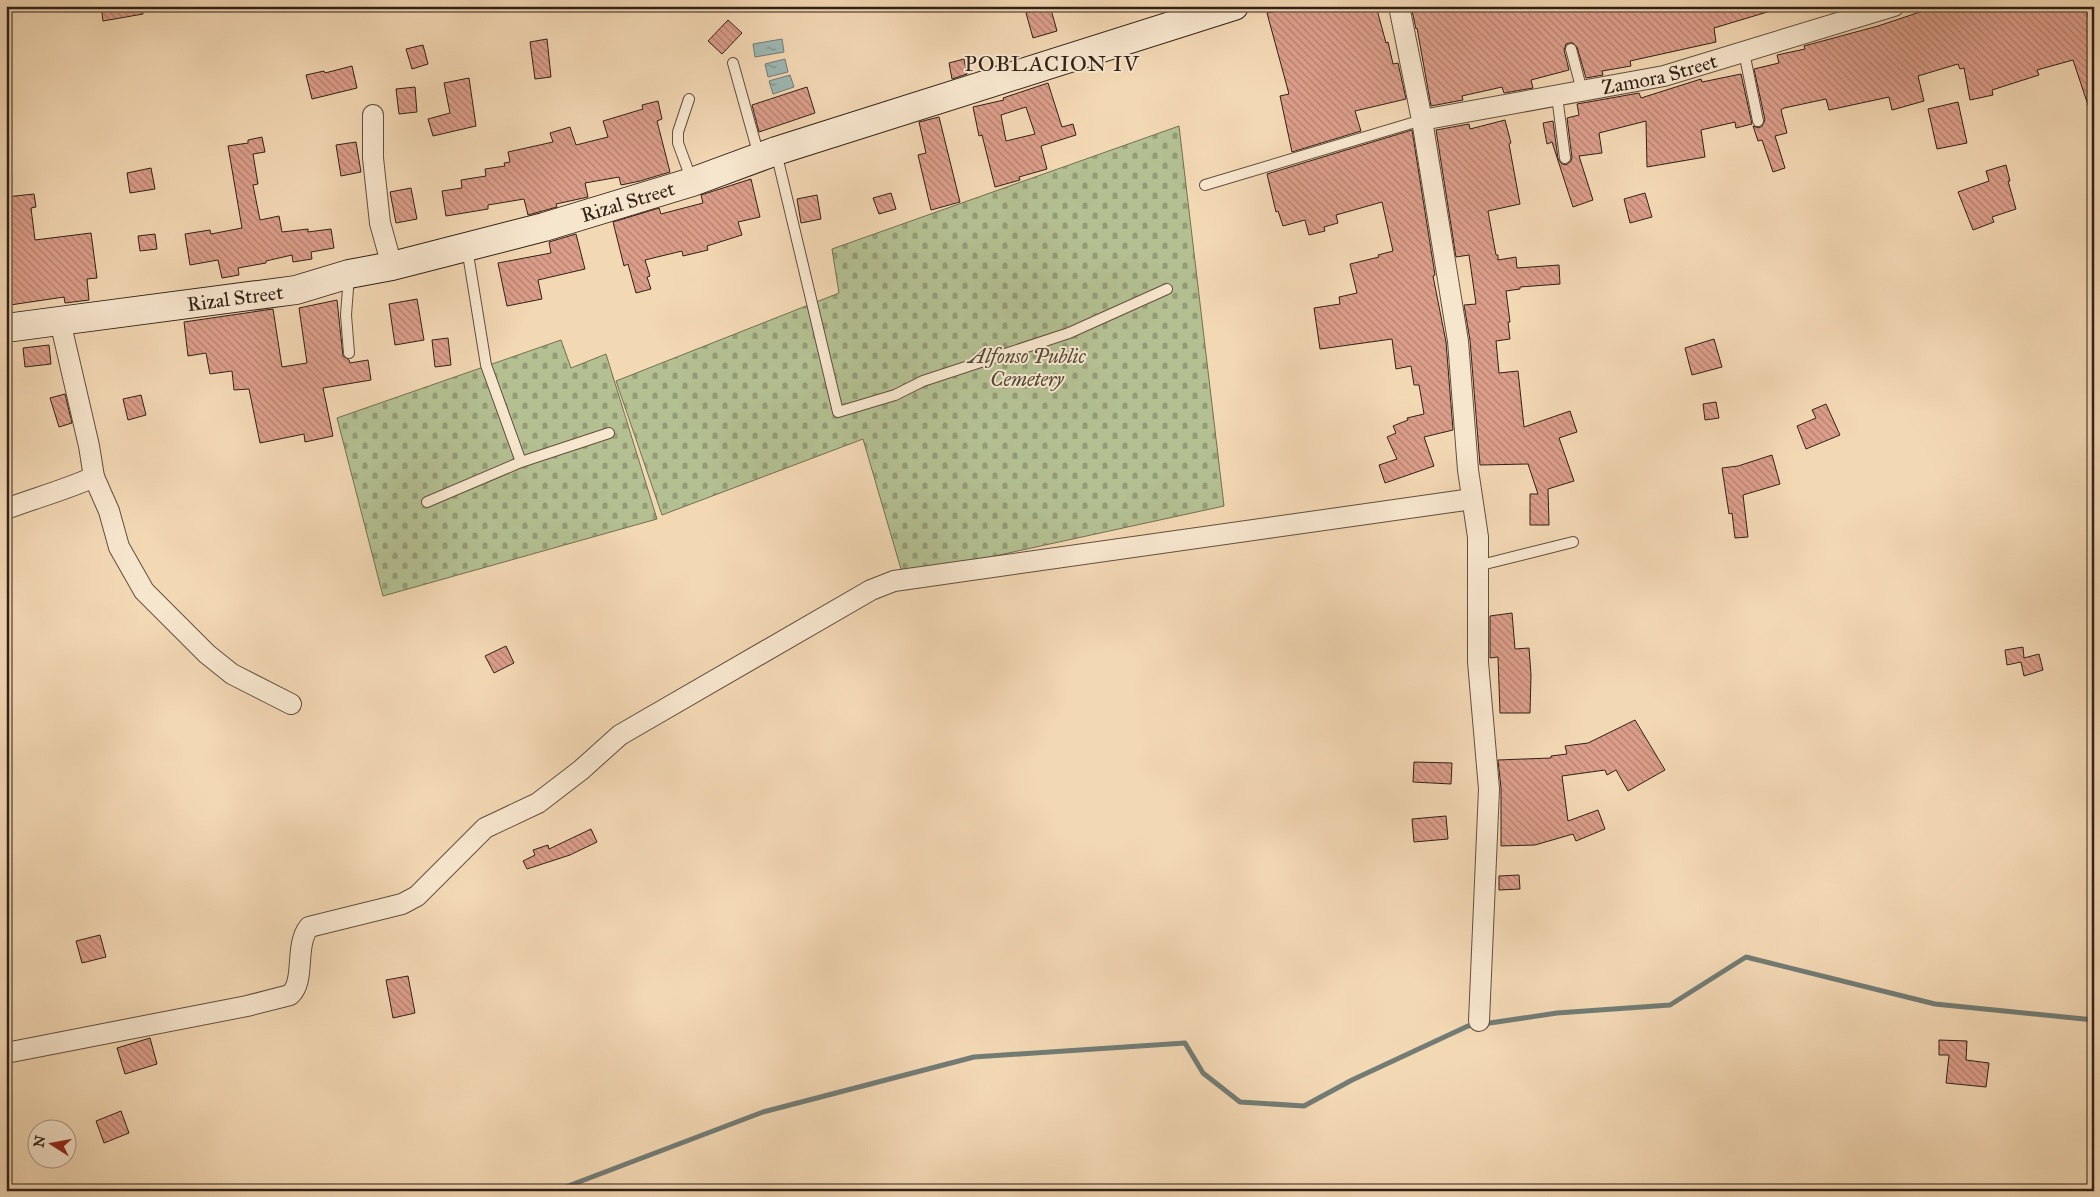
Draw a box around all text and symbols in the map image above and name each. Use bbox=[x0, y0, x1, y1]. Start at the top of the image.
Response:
street label: Zamora Street bbox=[1600, 49, 1720, 99]
district label: POBLACION IV bbox=[964, 50, 1140, 77]
street label: Rizal Street bbox=[578, 176, 677, 227]
street label: Rizal Street bbox=[186, 280, 285, 316]
park label: Alfonso Public Cemetery bbox=[966, 344, 1086, 391]
north arrow bbox=[28, 1120, 78, 1170]
text: N bbox=[30, 1134, 49, 1149]

